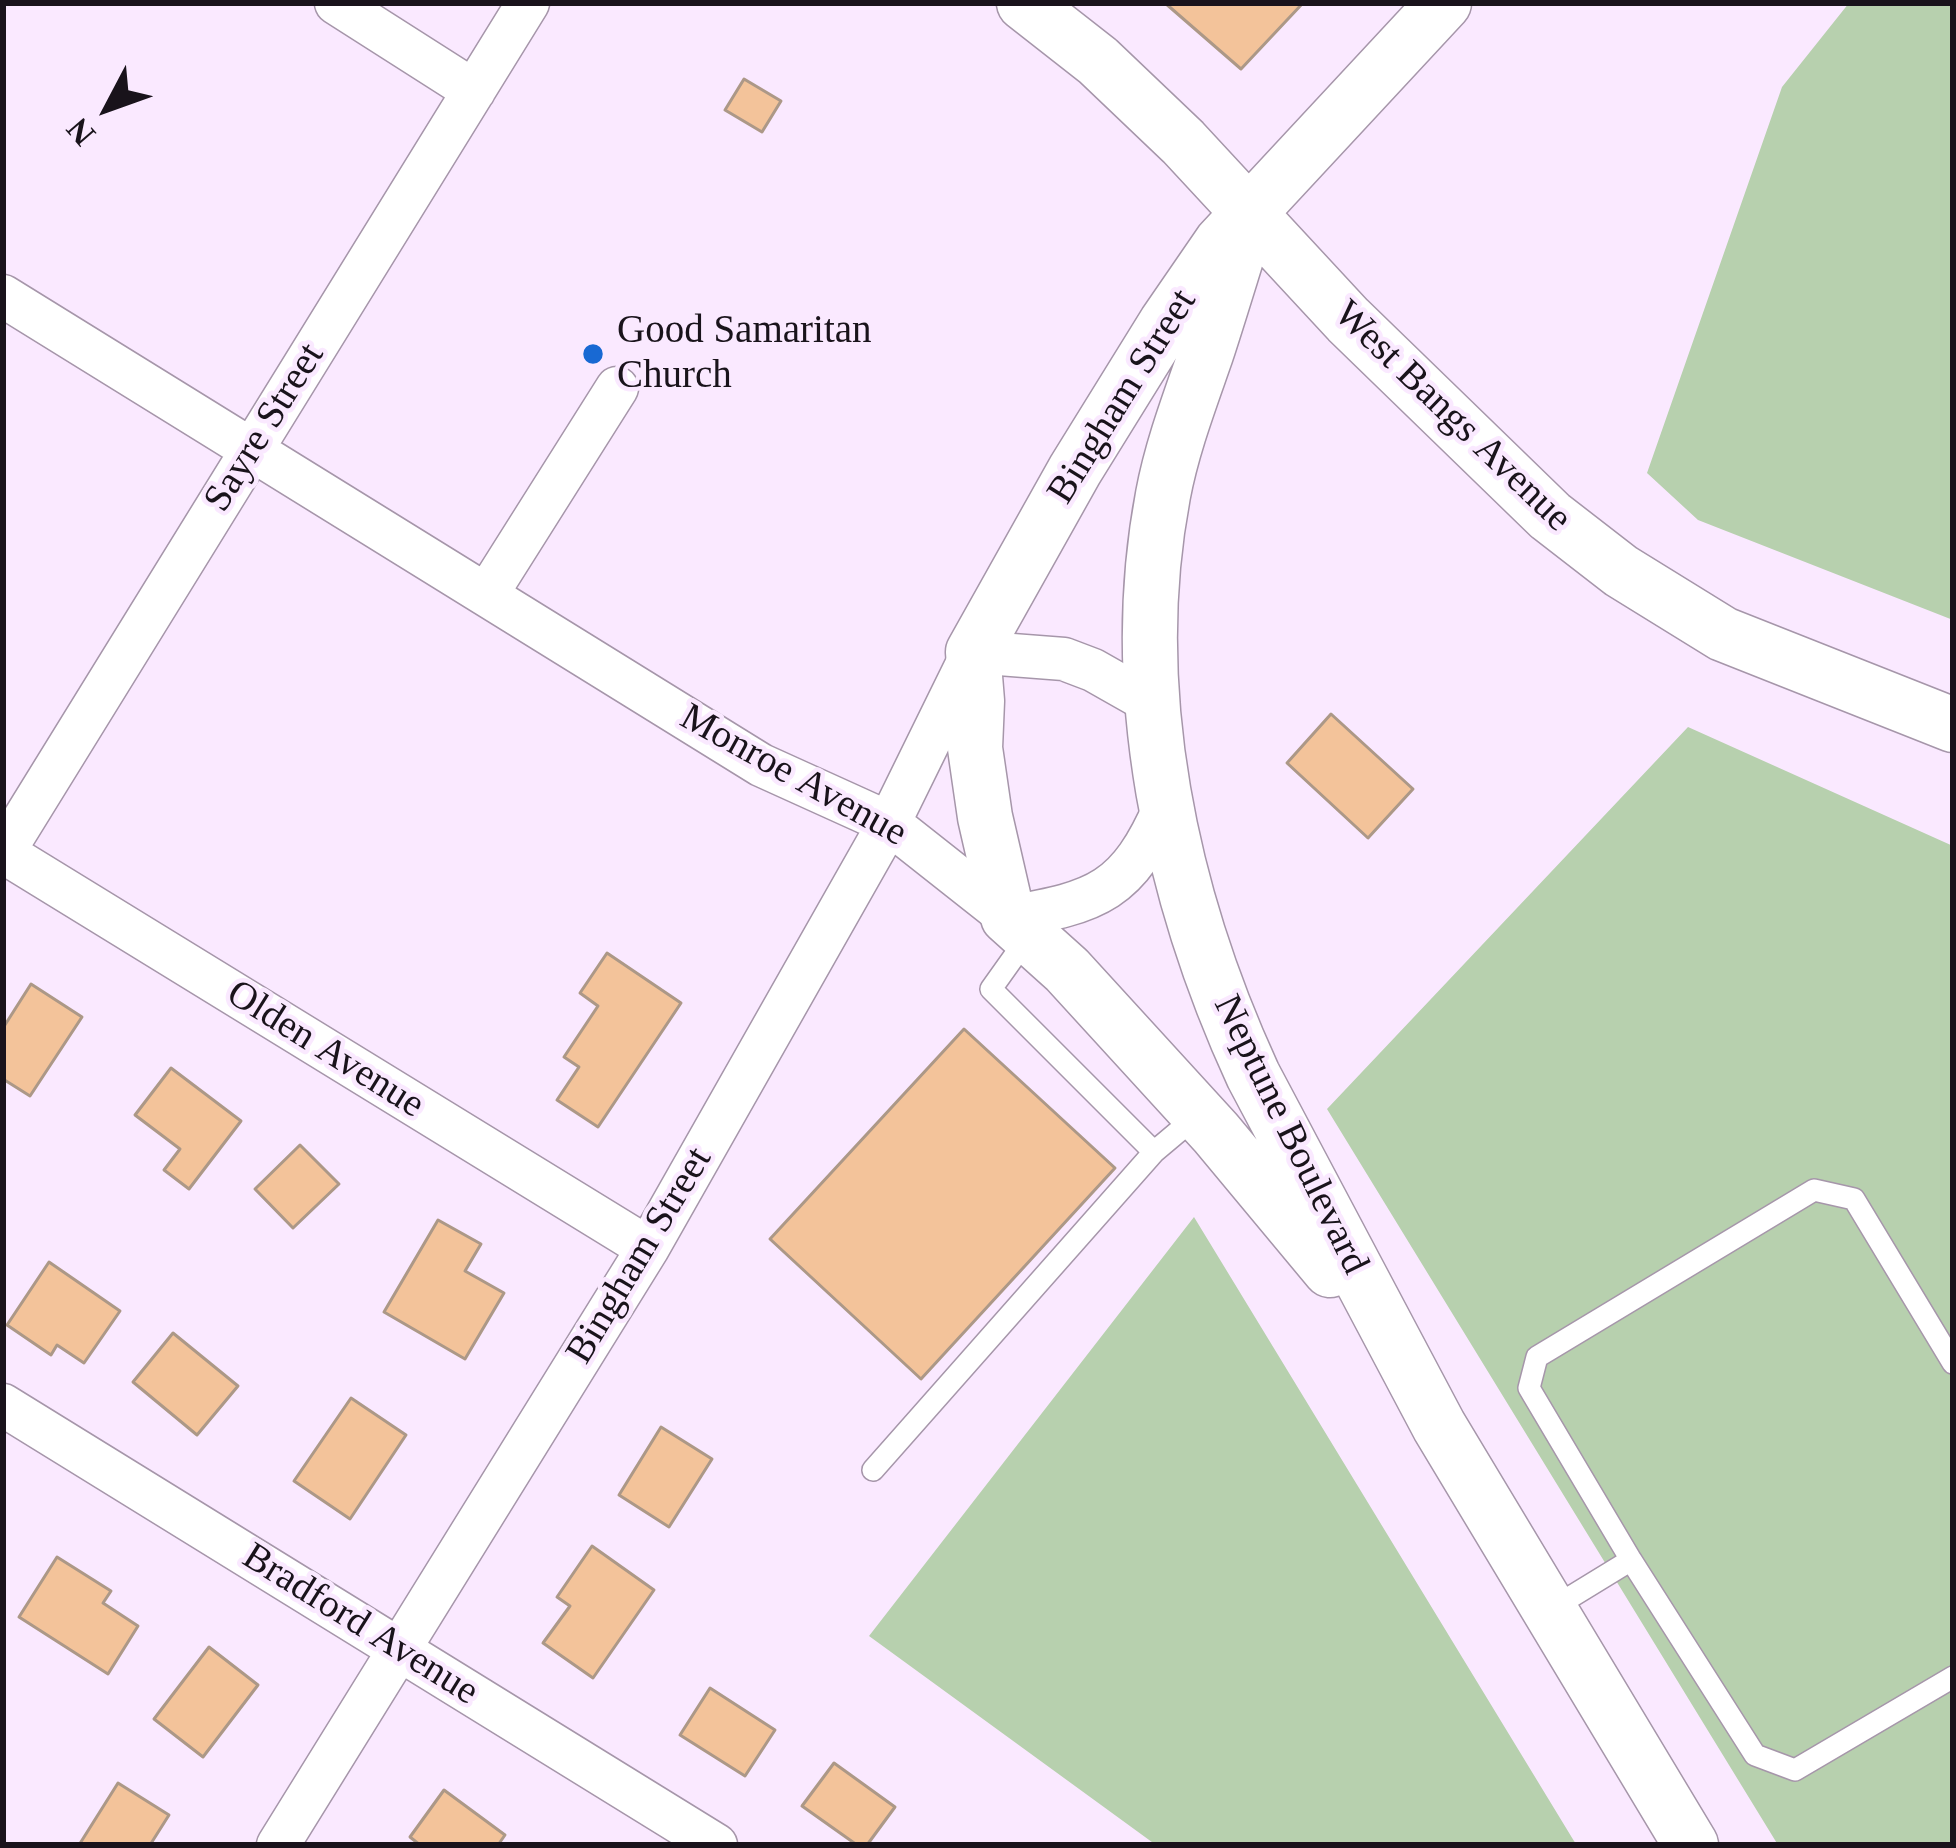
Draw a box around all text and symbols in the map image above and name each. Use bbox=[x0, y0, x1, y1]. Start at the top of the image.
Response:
north arrow bbox=[48, 48, 168, 168]
text: N bbox=[59, 111, 102, 152]
street label: Bingham Street bbox=[1039, 281, 1207, 513]
street label: West Bangs Avenue bbox=[1323, 292, 1581, 542]
place label: Good Samaritan Church bbox=[617, 309, 872, 400]
street label: Sayre Street bbox=[195, 335, 335, 521]
marker: Good Samaritan Church bbox=[580, 341, 606, 367]
street label: Monroe Avenue bbox=[672, 695, 914, 857]
street label: Olden Avenue bbox=[218, 971, 432, 1129]
street label: Neptune Boulevard bbox=[1202, 988, 1378, 1282]
street label: Bingham Street bbox=[557, 1139, 723, 1373]
street label: Bradford Avenue bbox=[234, 1534, 486, 1716]

